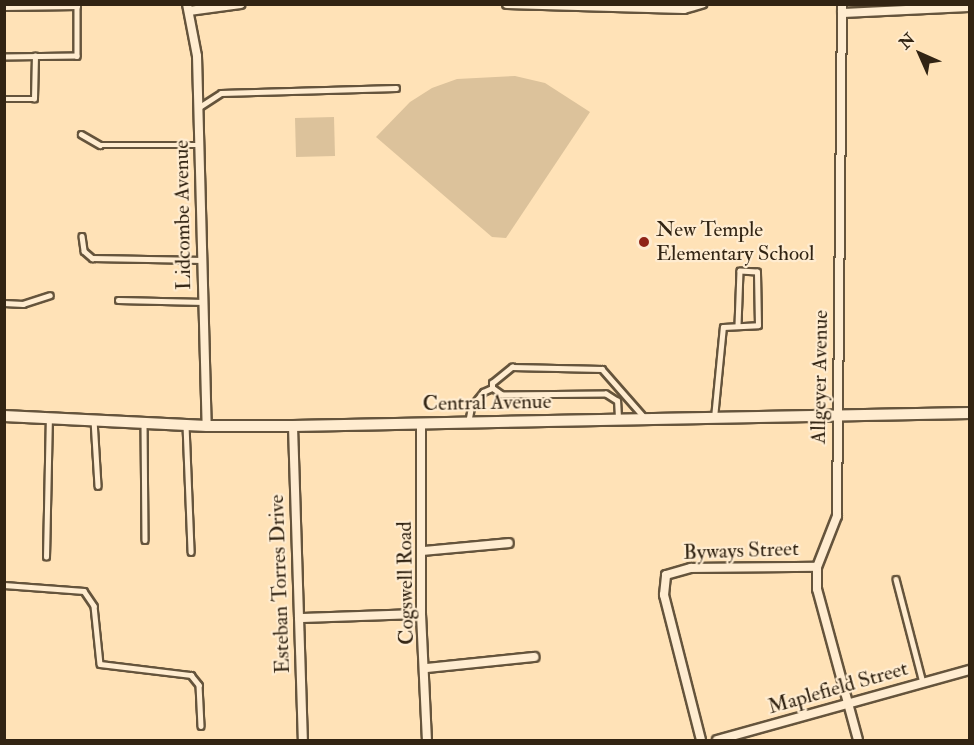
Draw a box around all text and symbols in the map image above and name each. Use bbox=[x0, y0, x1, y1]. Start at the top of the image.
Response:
north arrow bbox=[890, 24, 950, 84]
text: N bbox=[895, 29, 919, 53]
street label: Lidcombe Avenue bbox=[169, 140, 197, 290]
place label: New Temple Elementary School bbox=[656, 217, 814, 267]
marker: New Temple Elementary School bbox=[637, 235, 651, 249]
street label: Allgeyer Avenue bbox=[806, 310, 834, 444]
street label: Central Avenue bbox=[422, 389, 552, 417]
street label: Esteban Torres Drive bbox=[264, 494, 296, 674]
street label: Cogswell Road bbox=[392, 521, 420, 645]
street label: Byways Street bbox=[683, 536, 799, 566]
street label: Maplefield Street bbox=[765, 656, 911, 720]

